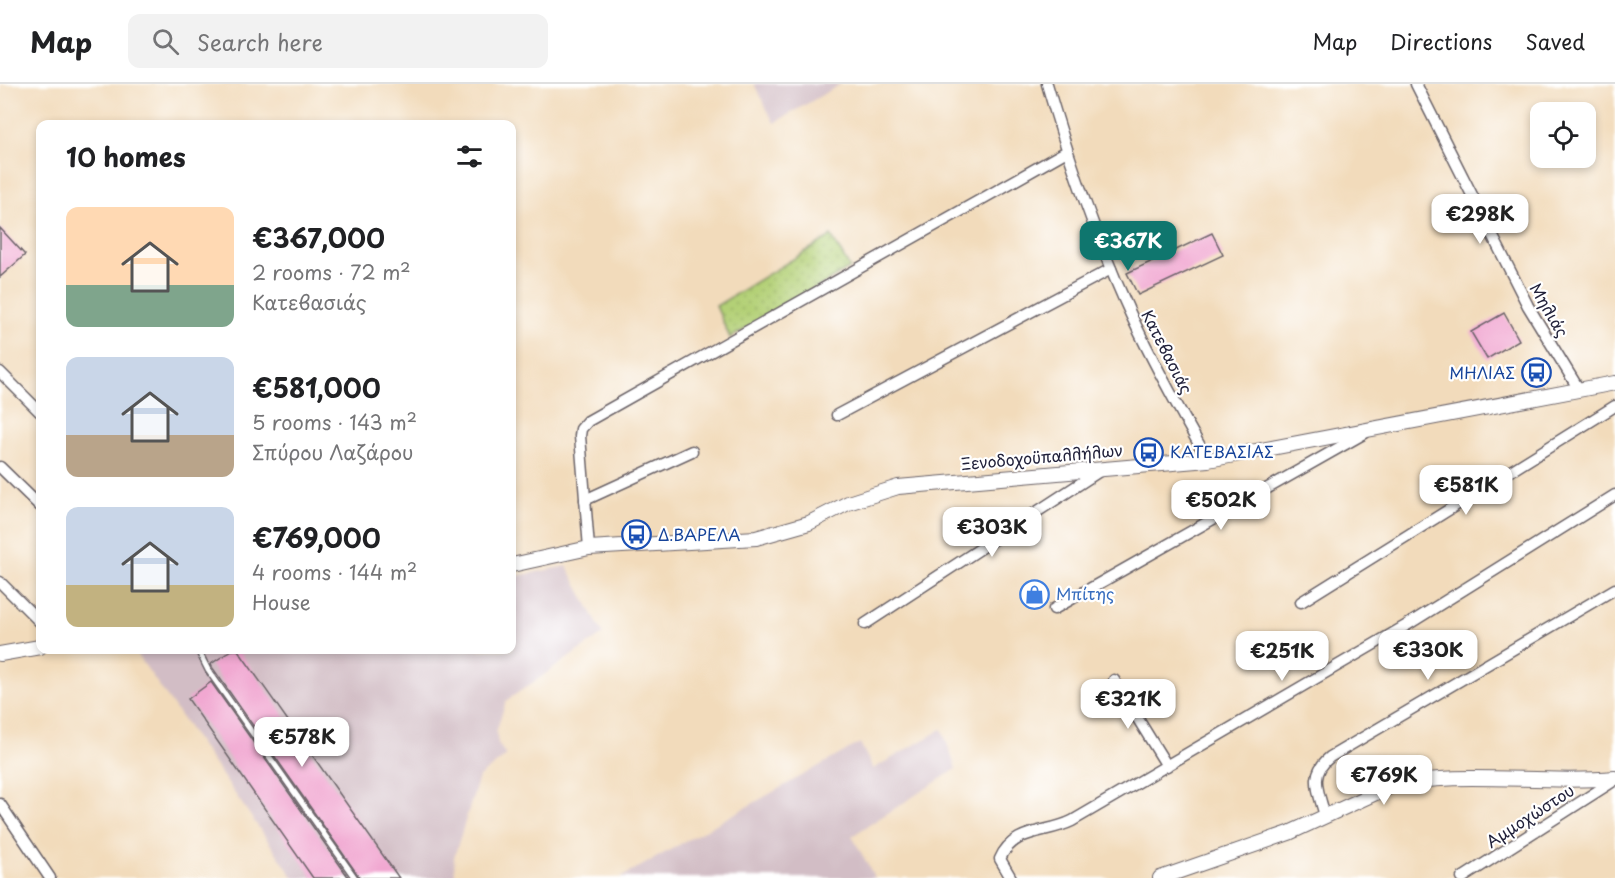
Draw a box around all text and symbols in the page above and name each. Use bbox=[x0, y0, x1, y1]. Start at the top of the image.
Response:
search box bbox=[128, 14, 548, 68]
text: Map bbox=[30, 20, 92, 63]
icon: search bbox=[149, 25, 182, 58]
text: Search here bbox=[197, 25, 323, 58]
text: Map bbox=[1312, 25, 1357, 57]
text: Directions bbox=[1390, 25, 1492, 57]
text: Saved bbox=[1525, 25, 1585, 57]
map controls bbox=[1530, 102, 1596, 168]
button: locate bbox=[1530, 102, 1596, 168]
text: 10 homes bbox=[66, 137, 186, 176]
icon: filters bbox=[453, 140, 486, 173]
pin: €298K bbox=[1438, 194, 1522, 245]
text: €298K bbox=[1445, 198, 1515, 228]
text: €367,000 bbox=[252, 218, 385, 257]
pin: €367K bbox=[1086, 221, 1170, 272]
text: €367K bbox=[1094, 225, 1162, 255]
icon: home bbox=[114, 231, 186, 303]
text: 2 rooms · 72 m² bbox=[252, 257, 411, 287]
street label: Μηλιάς bbox=[1525, 278, 1575, 341]
text: Κατεβασιάς bbox=[252, 287, 367, 317]
street label: Κατεβασιάς bbox=[1136, 305, 1200, 398]
bus stop icon: ΜΗΛΙΑΣ bbox=[1520, 357, 1552, 389]
place label: ΜΗΛΙΑΣ bbox=[1449, 360, 1515, 384]
text: €581,000 bbox=[252, 368, 381, 407]
icon: home bbox=[114, 381, 186, 453]
text: 5 rooms · 143 m² bbox=[252, 407, 417, 437]
bus stop icon: ΚΑΤΕΒΑΣΙΑΣ bbox=[1133, 436, 1165, 468]
text: Σπύρου Λαζάρου bbox=[252, 437, 413, 467]
street label: Ξενοδοχοϋπαλλήλων bbox=[960, 437, 1124, 475]
place label: ΚΑΤΕΒΑΣΙΑΣ bbox=[1170, 439, 1274, 463]
pin: €581K bbox=[1424, 465, 1508, 516]
text: €581K bbox=[1433, 469, 1499, 499]
pin: €502K bbox=[1179, 480, 1263, 531]
text: €502K bbox=[1185, 484, 1257, 514]
pin: €303K bbox=[950, 507, 1034, 558]
text: €303K bbox=[957, 511, 1027, 541]
text: €769,000 bbox=[252, 518, 381, 557]
bus stop icon: Δ.ΒΑΡΕΛΑ bbox=[621, 519, 653, 551]
place label: Δ.ΒΑΡΕΛΑ bbox=[658, 522, 741, 546]
icon: home bbox=[114, 531, 186, 603]
text: 4 rooms · 144 m² bbox=[252, 557, 417, 587]
shop icon: Μπίτης bbox=[1019, 578, 1051, 610]
place label: Μπίτης bbox=[1056, 581, 1114, 605]
text: House bbox=[252, 587, 311, 617]
pin: €330K bbox=[1386, 630, 1470, 681]
pin: €251K bbox=[1240, 631, 1324, 682]
text: €330K bbox=[1392, 634, 1464, 664]
text: €251K bbox=[1250, 635, 1314, 665]
pin: €321K bbox=[1086, 679, 1170, 730]
text: €321K bbox=[1095, 683, 1161, 713]
pin: €578K bbox=[260, 717, 344, 768]
text: €578K bbox=[268, 721, 336, 751]
pin: €769K bbox=[1342, 755, 1426, 806]
text: €769K bbox=[1350, 759, 1418, 789]
street label: Αμμοχώστου bbox=[1481, 778, 1578, 853]

